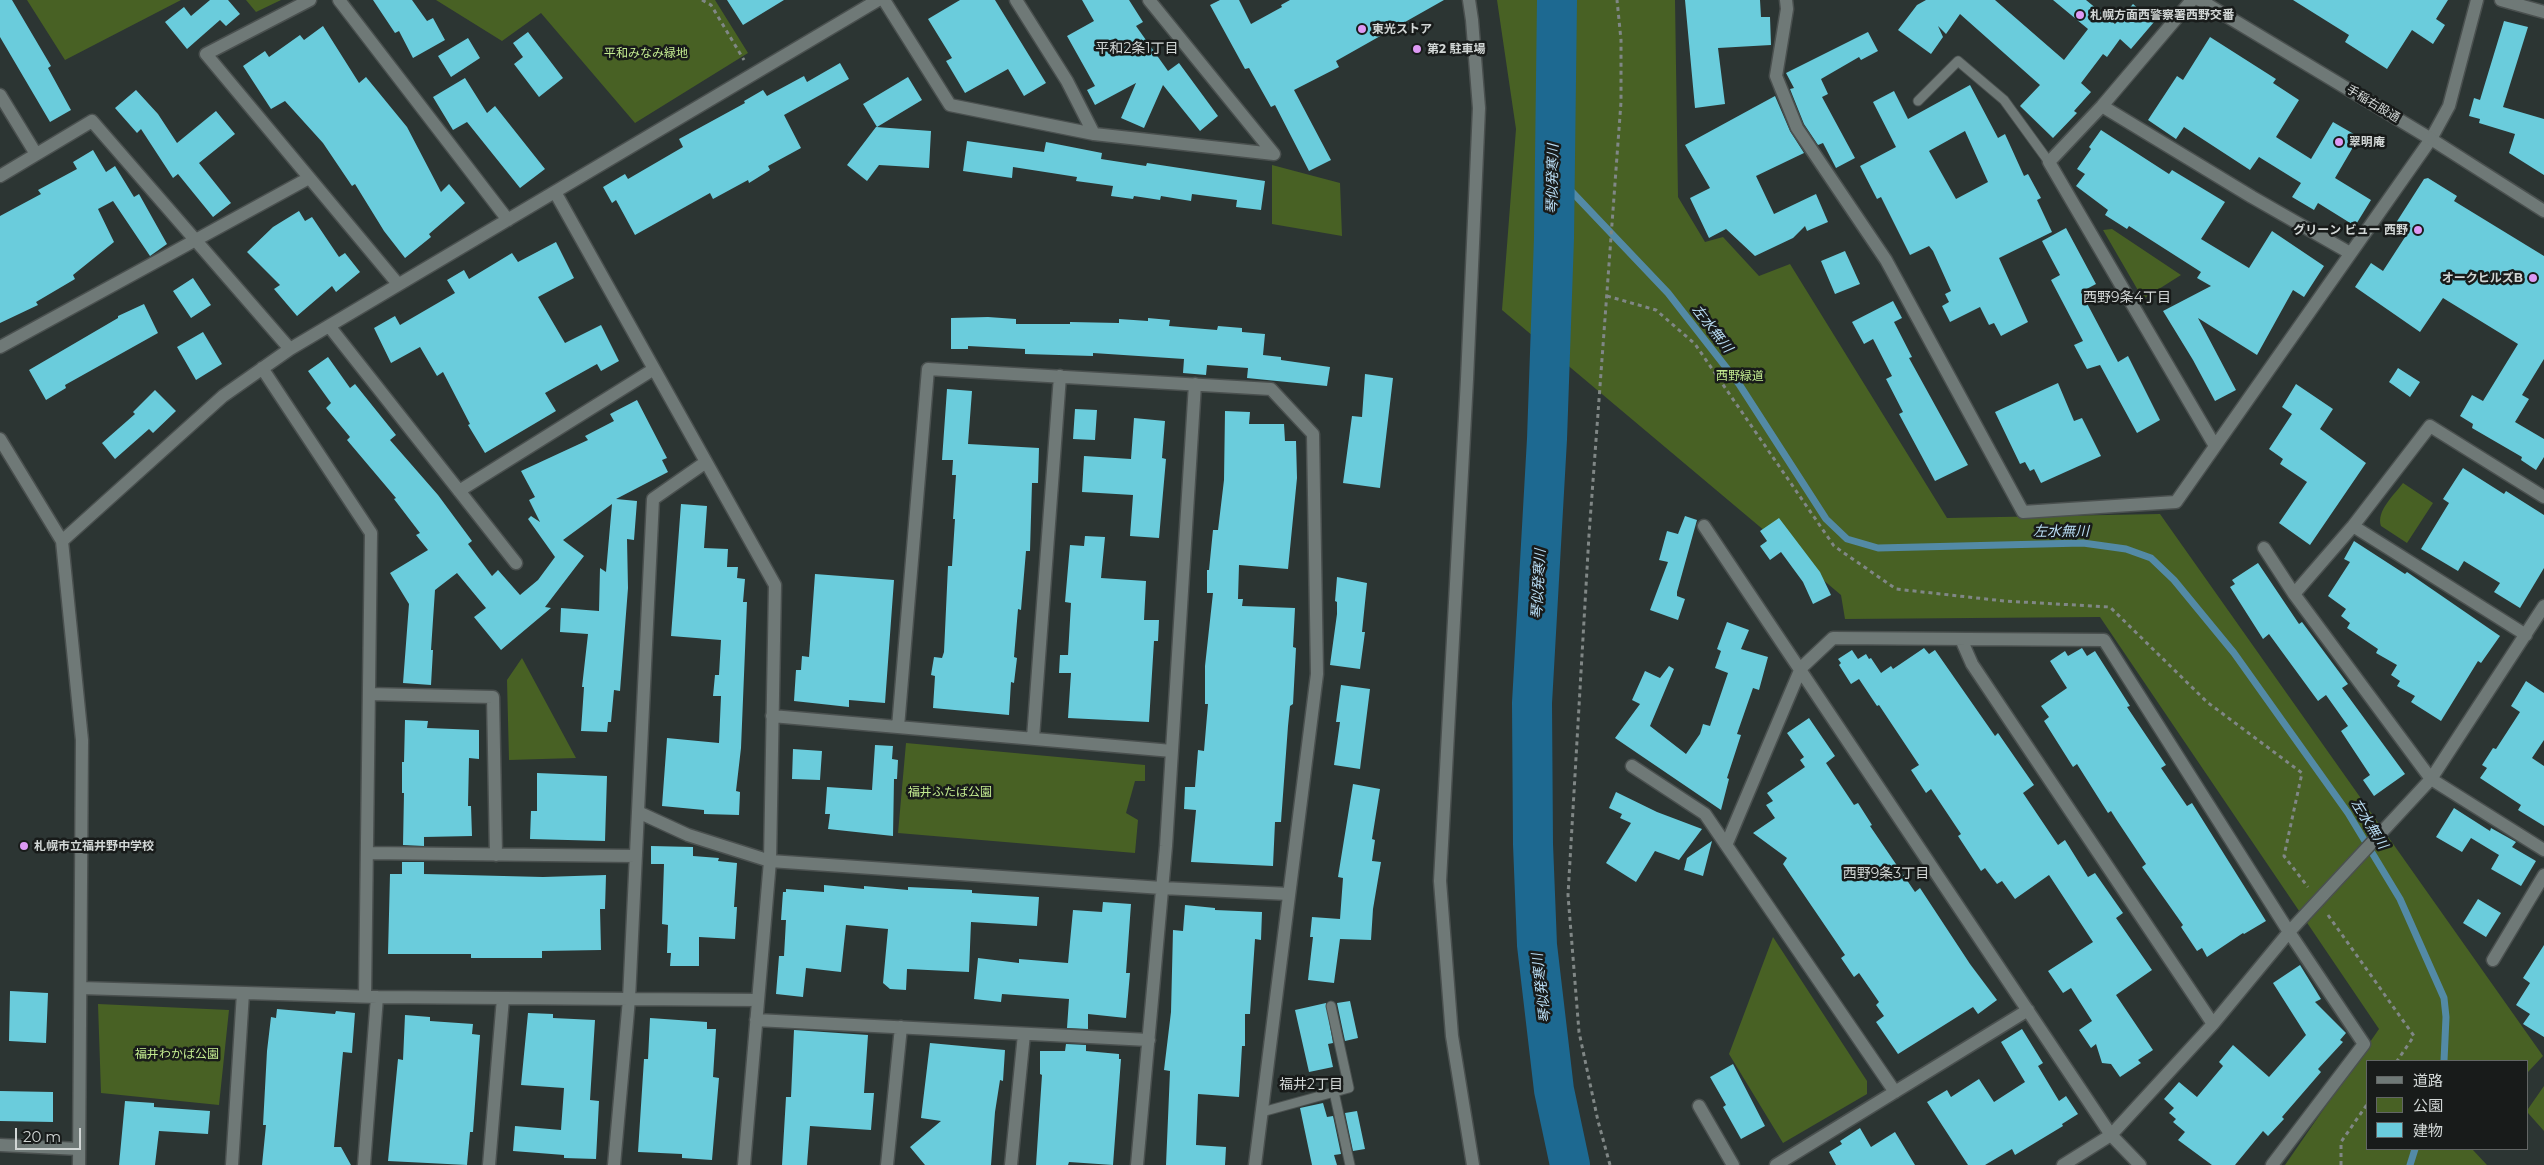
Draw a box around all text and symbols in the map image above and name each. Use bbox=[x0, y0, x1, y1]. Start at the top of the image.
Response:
place label: 札幌方面西警察署西野交番 bbox=[2090, 8, 2234, 22]
marker: 札幌方面西警察署西野交番 bbox=[2074, 9, 2086, 21]
place label: 東光ストア bbox=[1372, 22, 1432, 36]
marker: 東光ストア bbox=[1356, 23, 1368, 35]
district label: 平和2条1丁目 bbox=[1095, 41, 1179, 57]
place label: 第2 駐車場 bbox=[1427, 42, 1485, 56]
marker: 第2 駐車場 bbox=[1411, 43, 1423, 55]
park label: 平和みなみ緑地 bbox=[604, 46, 688, 60]
street label: 手稲右股通 bbox=[2344, 82, 2402, 126]
place label: 翠明庵 bbox=[2349, 135, 2385, 149]
marker: 翠明庵 bbox=[2333, 136, 2345, 148]
water label: 琴似発寒川 bbox=[1544, 144, 1562, 214]
place label: グリーン ビュー 西野 bbox=[2293, 223, 2408, 237]
marker: グリーン ビュー 西野 bbox=[2412, 224, 2424, 236]
place label: オークヒルズB bbox=[2442, 271, 2523, 285]
marker: オークヒルズB bbox=[2527, 272, 2539, 284]
district label: 西野9条4丁目 bbox=[2083, 290, 2171, 306]
water label: 左水無川 bbox=[1688, 302, 1736, 356]
park label: 西野緑道 bbox=[1716, 369, 1764, 383]
water label: 左水無川 bbox=[2033, 524, 2089, 540]
water label: 琴似発寒川 bbox=[1529, 549, 1549, 619]
park label: 福井ふたば公園 bbox=[908, 785, 992, 799]
water label: 左水無川 bbox=[2347, 796, 2391, 852]
place label: 札幌市立福井野中学校 bbox=[34, 839, 154, 853]
marker: 札幌市立福井野中学校 bbox=[18, 840, 30, 852]
district label: 西野9条3丁目 bbox=[1843, 866, 1929, 882]
water label: 琴似発寒川 bbox=[1529, 952, 1555, 1024]
park label: 福井わかば公園 bbox=[135, 1047, 219, 1061]
legend bbox=[2366, 1060, 2529, 1150]
text: 道路 bbox=[2413, 1071, 2443, 1090]
district label: 福井2丁目 bbox=[1279, 1077, 1343, 1093]
text: 公園 bbox=[2413, 1096, 2443, 1115]
scale bar bbox=[18, 1118, 84, 1150]
text: 建物 bbox=[2413, 1121, 2443, 1140]
text: 20 m bbox=[23, 1127, 61, 1146]

